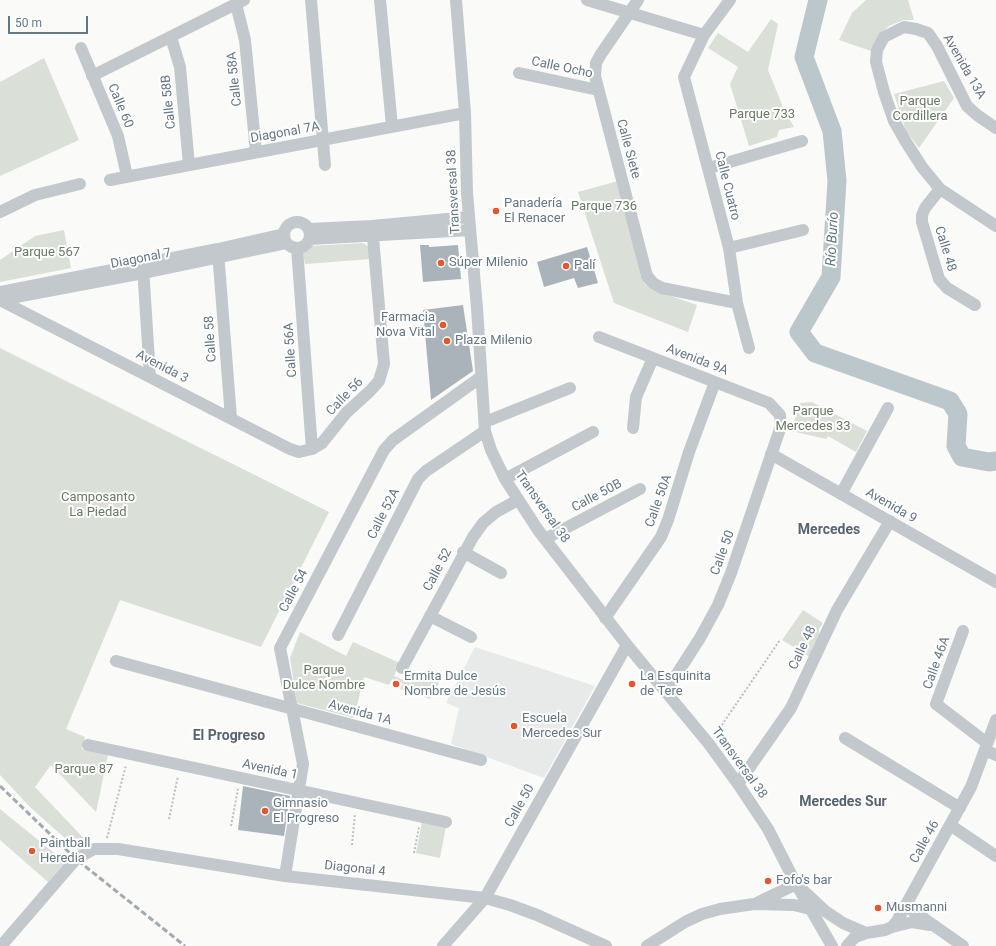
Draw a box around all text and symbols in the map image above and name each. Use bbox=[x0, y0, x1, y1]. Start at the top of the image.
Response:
scale bar bbox=[10, 8, 90, 34]
text: 50 m bbox=[15, 16, 42, 30]
street label: Avenida 13A bbox=[939, 32, 989, 102]
street label: Calle 58A bbox=[224, 51, 246, 107]
street label: Calle Ocho bbox=[530, 54, 594, 82]
street label: Calle 58B bbox=[158, 74, 180, 130]
street label: Calle 60 bbox=[104, 82, 136, 130]
park label: Parque Cordillera bbox=[892, 94, 948, 125]
park label: Parque 733 bbox=[729, 107, 795, 123]
street label: Calle Siete bbox=[613, 118, 643, 180]
street label: Diagonal 7A bbox=[249, 119, 321, 147]
street label: Transversal 38 bbox=[444, 149, 464, 235]
street label: Calle Cuatro bbox=[711, 150, 743, 222]
place label: Panadería El Renacer bbox=[504, 196, 565, 227]
park label: Parque 736 bbox=[571, 199, 637, 215]
marker: Panadería El Renacer bbox=[491, 206, 501, 216]
water label: Río Burío bbox=[823, 211, 843, 267]
street label: Calle 48 bbox=[931, 224, 959, 274]
park label: Parque 567 bbox=[14, 245, 80, 261]
street label: Diagonal 7 bbox=[109, 245, 173, 273]
place label: Súper Milenio bbox=[449, 255, 528, 271]
marker: Súper Milenio bbox=[436, 258, 446, 268]
place label: Palí bbox=[574, 258, 596, 274]
marker: Palí bbox=[561, 261, 571, 271]
place label: Farmacia Nova Vital bbox=[376, 310, 435, 341]
street label: Calle 58 bbox=[202, 315, 220, 363]
marker: Farmacia Nova Vital bbox=[438, 320, 448, 330]
street label: Calle 56A bbox=[281, 322, 301, 378]
place label: Plaza Milenio bbox=[455, 333, 532, 349]
marker: Plaza Milenio bbox=[442, 336, 452, 346]
street label: Avenida 9A bbox=[664, 341, 730, 379]
street label: Avenida 3 bbox=[133, 347, 191, 387]
street label: Calle 56 bbox=[323, 375, 367, 419]
park label: Parque Mercedes 33 bbox=[776, 404, 850, 435]
street label: Transversal 38 bbox=[511, 468, 573, 546]
street label: Calle 50A bbox=[642, 472, 676, 530]
street label: Calle 50B bbox=[569, 476, 625, 516]
street label: Avenida 9 bbox=[863, 485, 919, 527]
street label: Calle 52A bbox=[365, 486, 403, 542]
park label: Camposanto La Piedad bbox=[61, 490, 135, 521]
district label: Mercedes bbox=[798, 522, 860, 538]
street label: Calle 50 bbox=[708, 528, 738, 578]
street label: Calle 52 bbox=[420, 546, 456, 594]
street label: Calle 54 bbox=[276, 567, 312, 615]
street label: Calle 48 bbox=[786, 624, 820, 672]
street label: Calle 46A bbox=[920, 634, 954, 692]
park label: Parque Dulce Nombre bbox=[283, 663, 365, 694]
place label: Ermita Dulce Nombre de Jesús bbox=[404, 669, 506, 700]
place label: La Esquinita de Tere bbox=[640, 669, 711, 700]
marker: Ermita Dulce Nombre de Jesús bbox=[391, 679, 401, 689]
marker: La Esquinita de Tere bbox=[627, 679, 637, 689]
street label: Avenida 1A bbox=[327, 697, 393, 729]
place label: Escuela Mercedes Sur bbox=[522, 711, 602, 742]
marker: Escuela Mercedes Sur bbox=[509, 721, 519, 731]
street label: Transversal 38 bbox=[708, 724, 770, 802]
district label: El Progreso bbox=[193, 728, 265, 744]
street label: Avenida 1 bbox=[241, 756, 299, 784]
park label: Parque 87 bbox=[55, 762, 113, 778]
street label: Calle 50 bbox=[502, 782, 538, 830]
district label: Mercedes Sur bbox=[799, 794, 887, 810]
place label: Gimnasio El Progreso bbox=[273, 796, 339, 827]
marker: Gimnasio El Progreso bbox=[260, 806, 270, 816]
street label: Calle 46 bbox=[907, 818, 943, 866]
place label: Paintball Heredia bbox=[40, 836, 90, 867]
marker: Paintball Heredia bbox=[27, 846, 37, 856]
street label: Diagonal 4 bbox=[324, 858, 386, 880]
place label: Fofo's bar bbox=[776, 873, 832, 889]
marker: Fofo's bar bbox=[763, 876, 773, 886]
place label: Musmanni bbox=[886, 900, 947, 916]
marker: Musmanni bbox=[873, 903, 883, 913]

